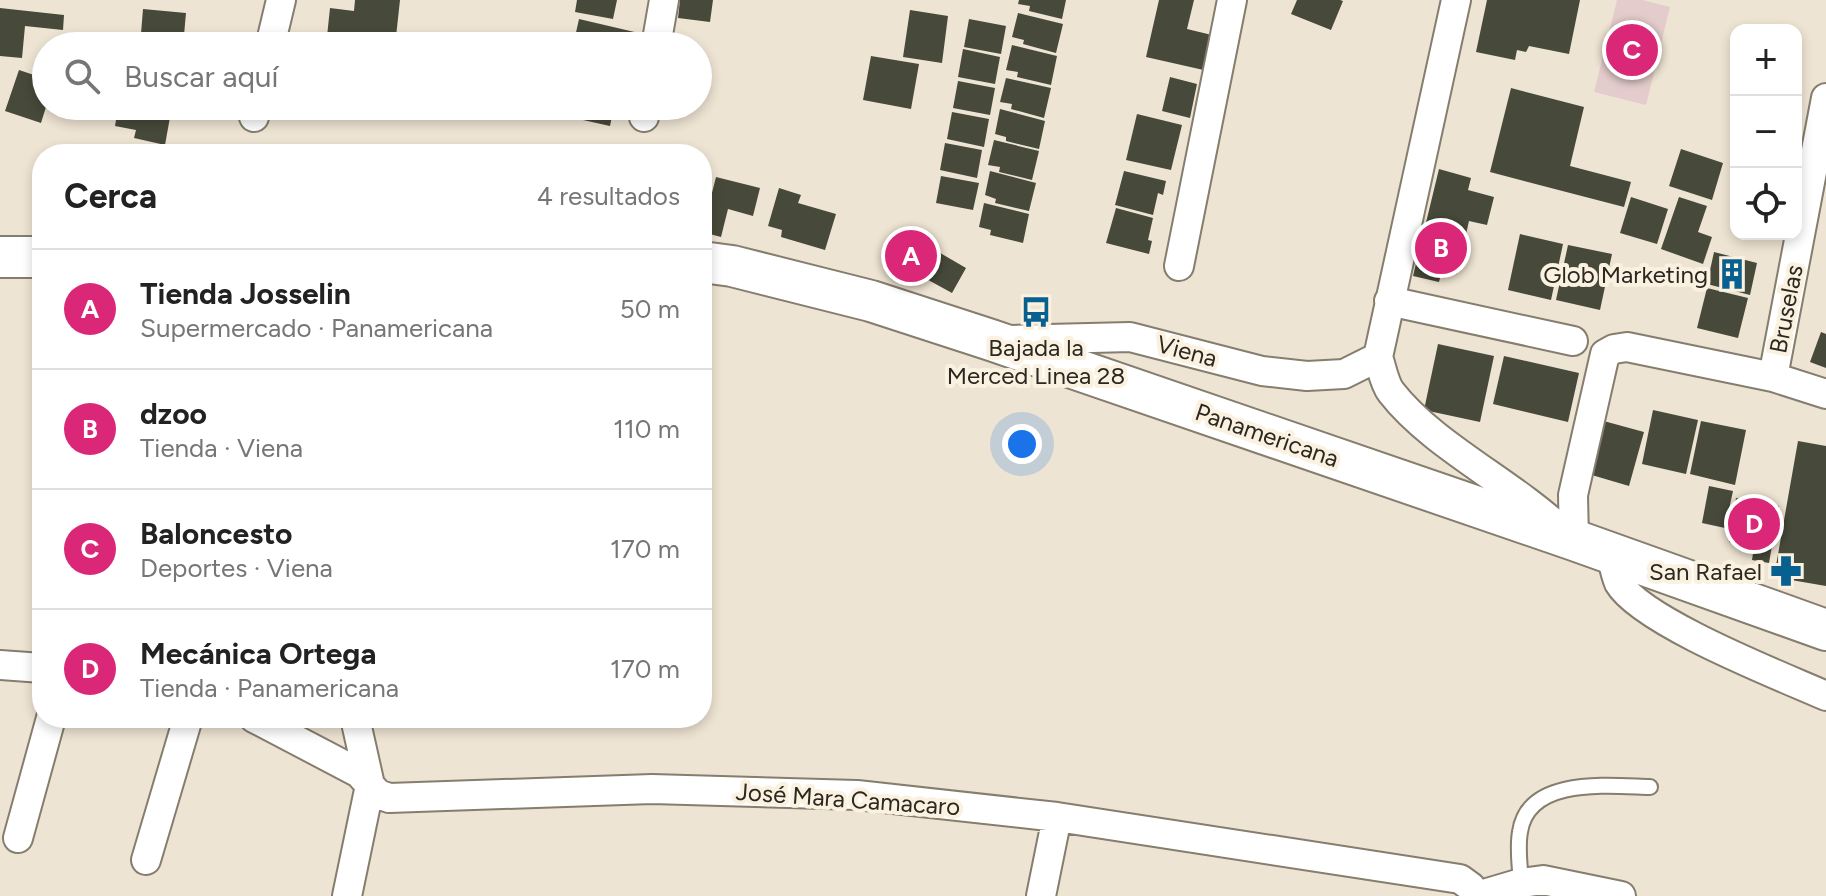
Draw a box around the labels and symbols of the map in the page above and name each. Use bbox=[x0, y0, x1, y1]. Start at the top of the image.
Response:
pin: C bbox=[1606, 20, 1658, 80]
pin: B bbox=[1415, 218, 1467, 278]
pin: A bbox=[885, 226, 937, 286]
building icon: Glob Marketing bbox=[1715, 257, 1749, 291]
place label: Glob Marketing bbox=[1543, 260, 1708, 289]
street label: Bruselas bbox=[1763, 262, 1809, 356]
bus stop icon: Bajada la Merced Linea 28 bbox=[1019, 295, 1053, 329]
street label: Viena bbox=[1154, 329, 1220, 373]
place label: Bajada la Merced Linea 28 bbox=[947, 333, 1125, 390]
street label: Panamericana bbox=[1192, 397, 1342, 473]
your location bbox=[1002, 424, 1042, 464]
pin: D bbox=[1728, 494, 1780, 554]
pharmacy icon: San Rafael bbox=[1769, 554, 1803, 588]
place label: San Rafael bbox=[1649, 557, 1762, 586]
street label: José Mara Camacaro bbox=[735, 777, 961, 821]

